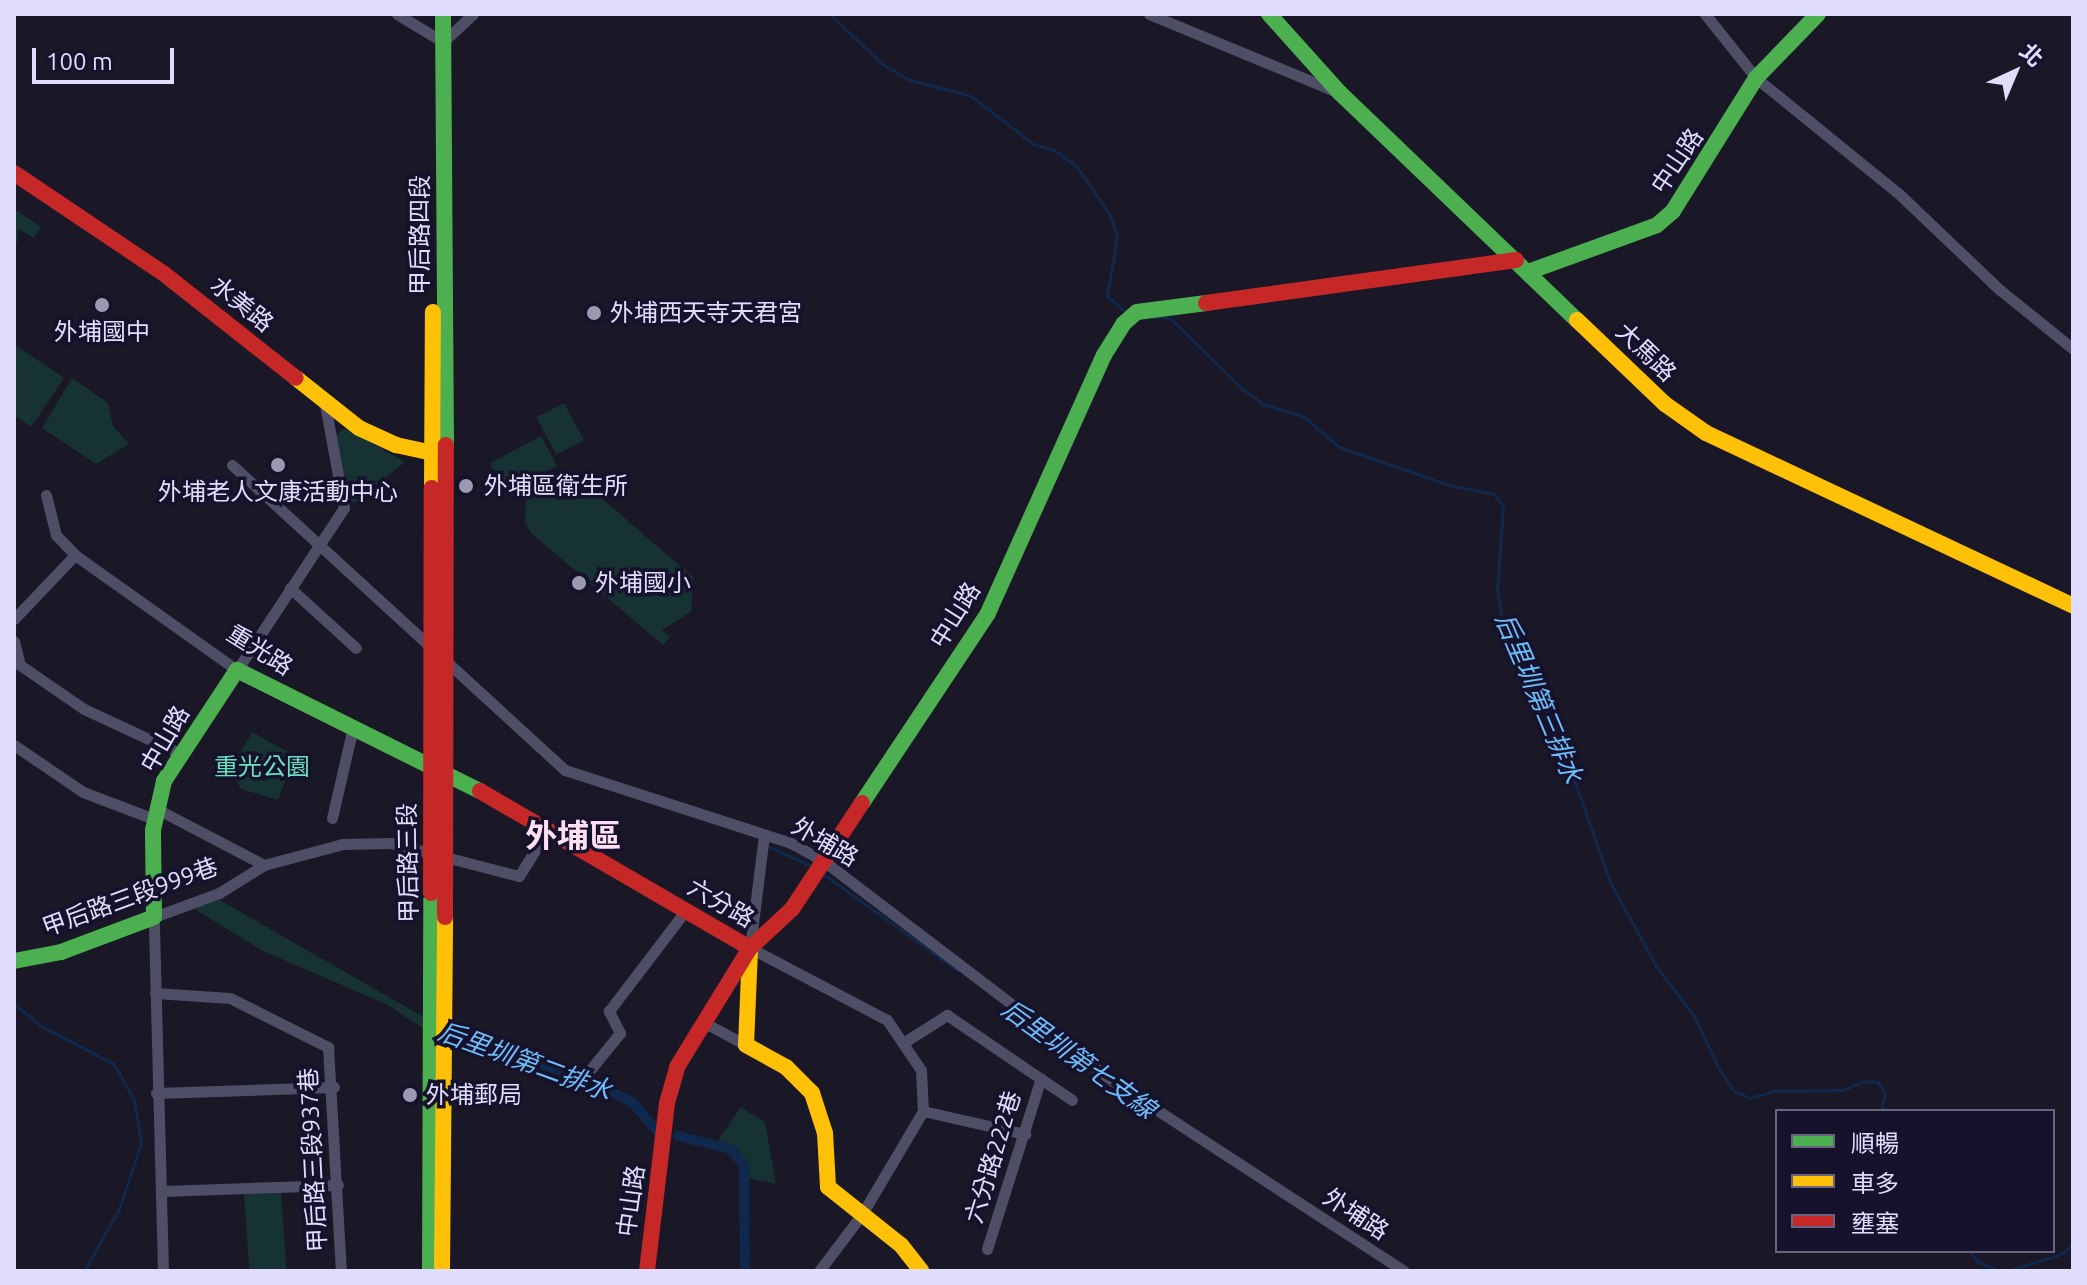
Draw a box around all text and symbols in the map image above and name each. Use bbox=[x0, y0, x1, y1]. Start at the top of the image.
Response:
scale bar bbox=[36, 32, 178, 82]
north arrow bbox=[1975, 32, 2055, 112]
text: 北 bbox=[2015, 38, 2049, 71]
text: 100 m bbox=[46, 48, 113, 75]
street label: 中山路 bbox=[1645, 123, 1709, 199]
street label: 甲后路四段 bbox=[406, 175, 434, 295]
street label: 水美路 bbox=[205, 270, 279, 338]
marker: 外埔國中 bbox=[93, 296, 111, 314]
place label: 外埔西天寺天君宮 bbox=[610, 299, 802, 327]
marker: 外埔西天寺天君宮 bbox=[585, 304, 603, 322]
street label: 大馬路 bbox=[1610, 317, 1682, 387]
place label: 外埔國中 bbox=[54, 318, 150, 346]
marker: 外埔老人文康活動中心 bbox=[269, 456, 287, 474]
place label: 外埔區衛生所 bbox=[484, 472, 628, 500]
marker: 外埔區衛生所 bbox=[455, 475, 477, 497]
place label: 外埔老人文康活動中心 bbox=[158, 478, 398, 506]
place label: 外埔國小 bbox=[595, 569, 691, 597]
marker: 外埔國小 bbox=[570, 574, 588, 592]
street label: 中山路 bbox=[924, 577, 986, 653]
water label: 后里圳第三排水 bbox=[1489, 608, 1589, 788]
street label: 重光路 bbox=[222, 619, 298, 681]
street label: 中山路 bbox=[135, 701, 195, 777]
park label: 重光公園 bbox=[214, 753, 310, 781]
street label: 甲后路三段 bbox=[393, 803, 423, 923]
street label: 外埔路 bbox=[787, 812, 863, 872]
district label: 外埔區 bbox=[525, 816, 621, 854]
street label: 甲后路三段999巷 bbox=[38, 852, 222, 942]
street label: 六分路 bbox=[683, 873, 759, 933]
water label: 后里圳第七支線 bbox=[996, 993, 1162, 1125]
water label: 后里圳第二排水 bbox=[434, 1015, 616, 1107]
street label: 甲后路三段937巷 bbox=[294, 1067, 332, 1253]
place label: 外埔郵局 bbox=[426, 1081, 522, 1109]
marker: 外埔郵局 bbox=[401, 1086, 419, 1104]
street label: 六分路222巷 bbox=[959, 1087, 1027, 1227]
legend bbox=[1775, 1109, 2055, 1253]
text: 順暢 bbox=[1851, 1130, 1899, 1157]
street label: 中山路 bbox=[612, 1163, 650, 1239]
text: 車多 bbox=[1851, 1170, 1899, 1197]
street label: 外埔路 bbox=[1318, 1182, 1394, 1246]
text: 壅塞 bbox=[1851, 1210, 1899, 1237]

